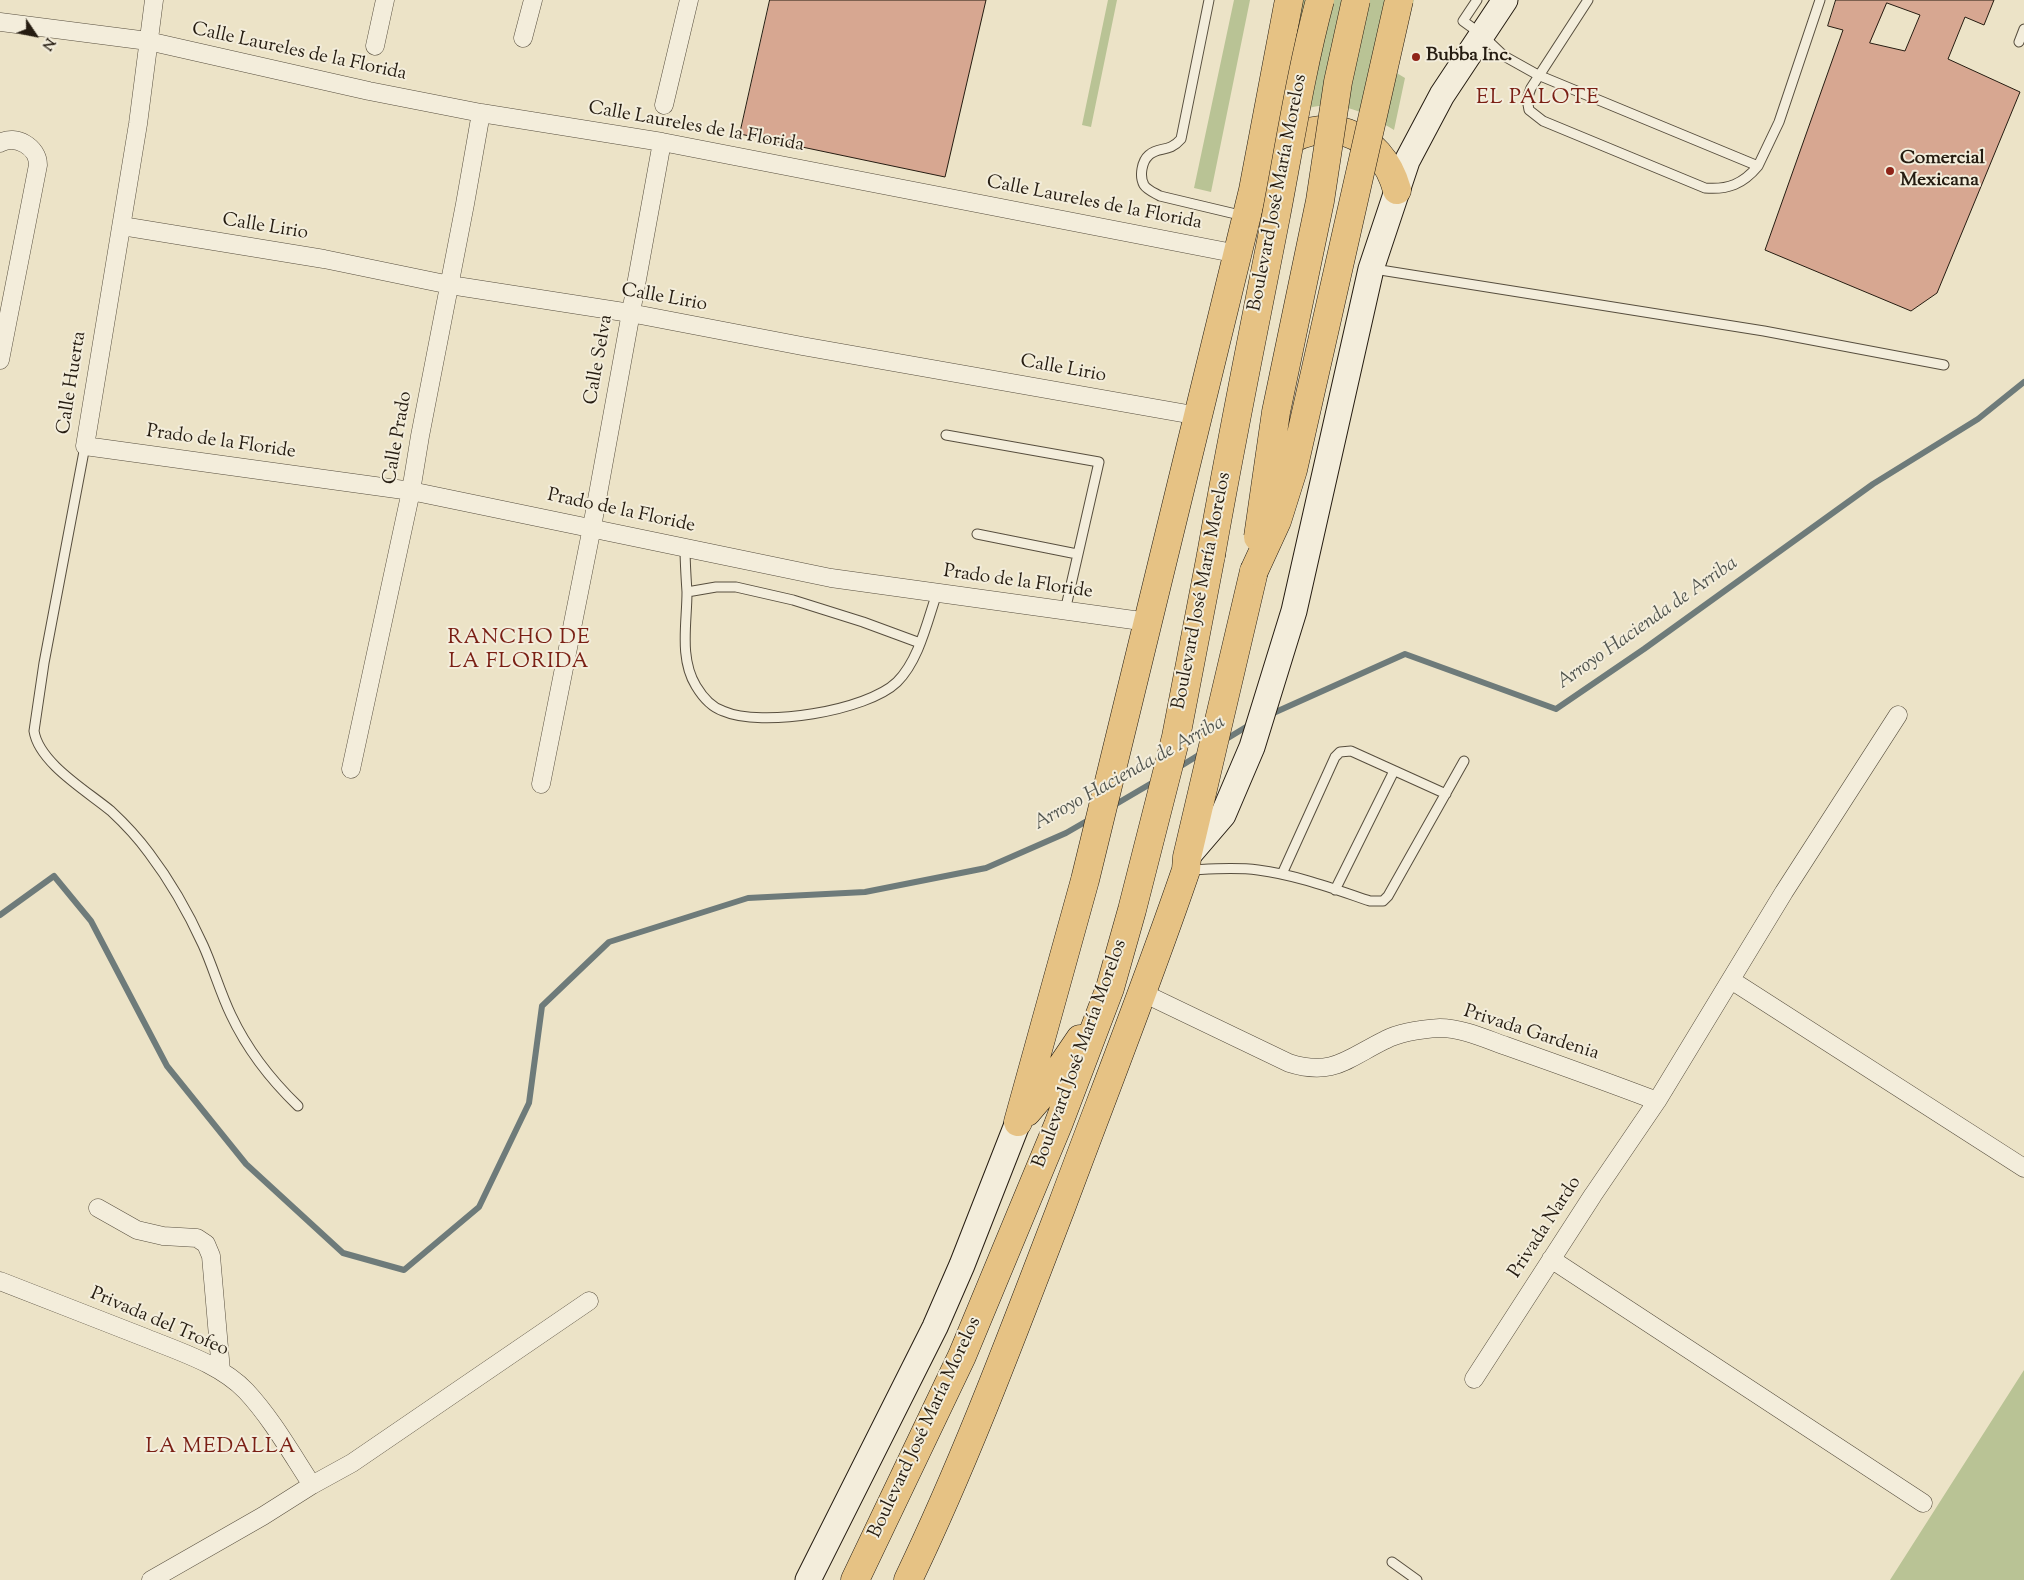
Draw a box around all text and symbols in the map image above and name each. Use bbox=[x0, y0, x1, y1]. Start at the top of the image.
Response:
north arrow bbox=[10, 10, 60, 60]
street label: Calle Laureles de la Florida bbox=[190, 19, 408, 87]
text: N bbox=[36, 33, 59, 54]
place label: Bubba Inc. bbox=[1426, 46, 1512, 68]
marker: Bubba Inc. bbox=[1410, 51, 1422, 63]
street label: Boulevard José María Morelos bbox=[1245, 72, 1313, 314]
district label: EL PALOTE bbox=[1475, 86, 1601, 112]
street label: Calle Laureles de la Florida bbox=[586, 98, 806, 158]
place label: Comercial Mexicana bbox=[1900, 149, 1985, 193]
marker: Comercial Mexicana bbox=[1884, 165, 1896, 177]
street label: Calle Laureles de la Florida bbox=[984, 172, 1204, 236]
street label: Calle Lirio bbox=[220, 210, 310, 246]
street label: Calle Lirio bbox=[619, 280, 709, 318]
street label: Calle Selva bbox=[581, 313, 619, 407]
street label: Calle Huerta bbox=[54, 330, 92, 436]
street label: Calle Lirio bbox=[1018, 351, 1108, 389]
street label: Calle Prado bbox=[380, 390, 418, 486]
street label: Prado de la Floride bbox=[145, 421, 297, 465]
street label: Boulevard José María Morelos bbox=[1169, 470, 1237, 712]
street label: Prado de la Floride bbox=[545, 485, 697, 539]
water label: Arroyo Hacienda de Arriba bbox=[1553, 552, 1743, 696]
street label: Prado de la Floride bbox=[942, 561, 1094, 605]
district label: RANCHO DE LA FLORIDA bbox=[446, 626, 592, 676]
water label: Arroyo Hacienda de Arriba bbox=[1030, 711, 1230, 837]
street label: Boulevard José María Morelos bbox=[1029, 937, 1133, 1171]
street label: Privada Gardenia bbox=[1461, 1001, 1601, 1067]
street label: Privada Nardo bbox=[1505, 1173, 1587, 1283]
street label: Privada del Trofeo bbox=[86, 1284, 232, 1362]
street label: Boulevard José María Morelos bbox=[865, 1314, 987, 1542]
district label: LA MEDALLA bbox=[144, 1435, 298, 1461]

